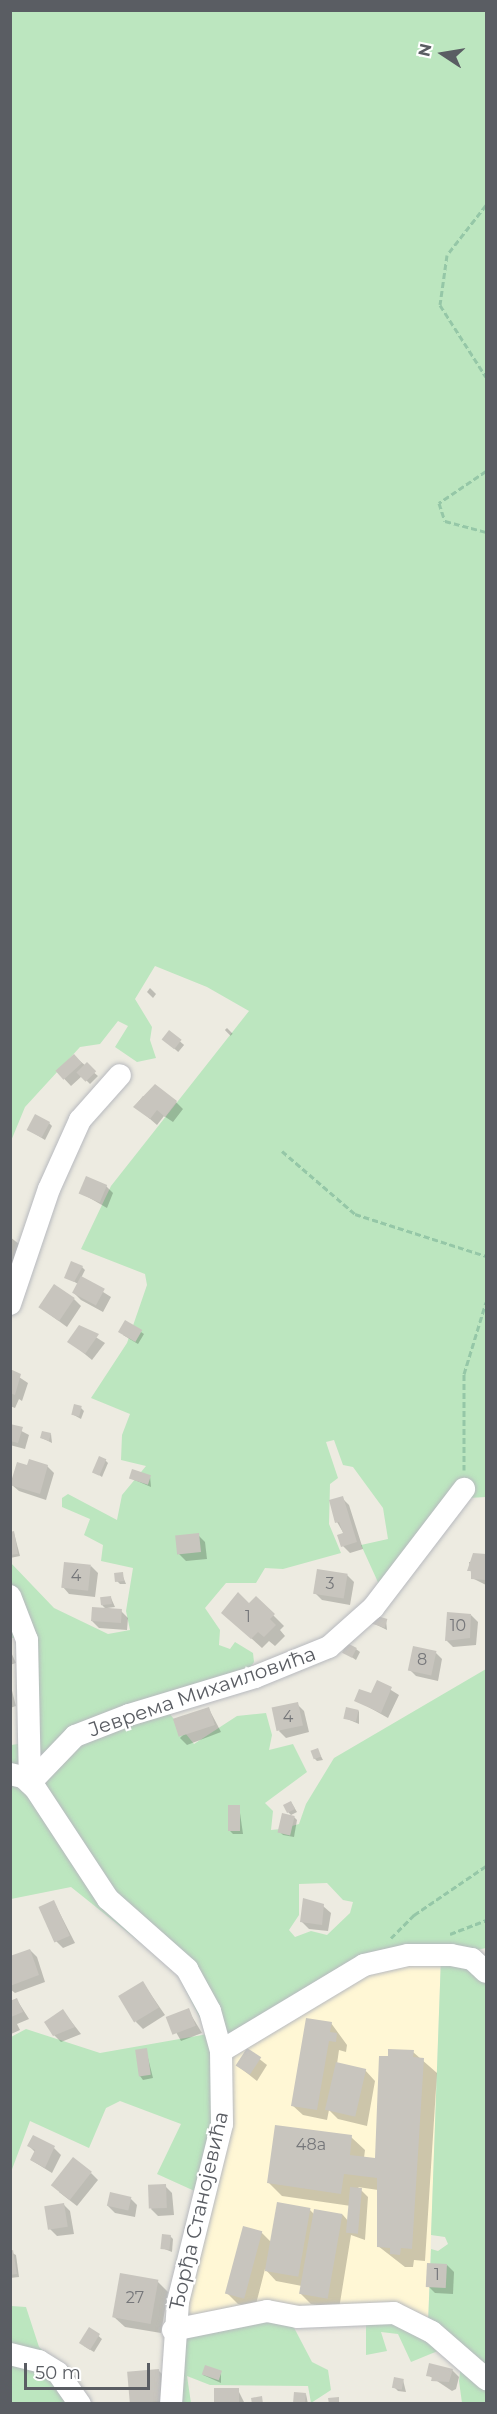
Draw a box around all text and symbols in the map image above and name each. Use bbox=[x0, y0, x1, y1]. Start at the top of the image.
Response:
north arrow bbox=[413, 24, 473, 84]
text: N bbox=[414, 42, 436, 58]
house number: 4 bbox=[71, 1566, 81, 1586]
house number: 3 bbox=[325, 1574, 335, 1594]
house number: 1 bbox=[245, 1607, 251, 1627]
house number: 10 bbox=[450, 1616, 466, 1636]
street label: Јеврема Михаиловића bbox=[85, 1642, 319, 1742]
house number: 8 bbox=[417, 1650, 427, 1670]
house number: 4 bbox=[283, 1707, 293, 1727]
street label: Ђорђа Станојевића bbox=[164, 2109, 234, 2313]
house number: 48a bbox=[296, 2135, 326, 2155]
house number: 1 bbox=[434, 2265, 440, 2285]
house number: 27 bbox=[126, 2288, 144, 2308]
scale bar bbox=[27, 2351, 153, 2389]
text: 50 m bbox=[35, 2362, 81, 2384]

